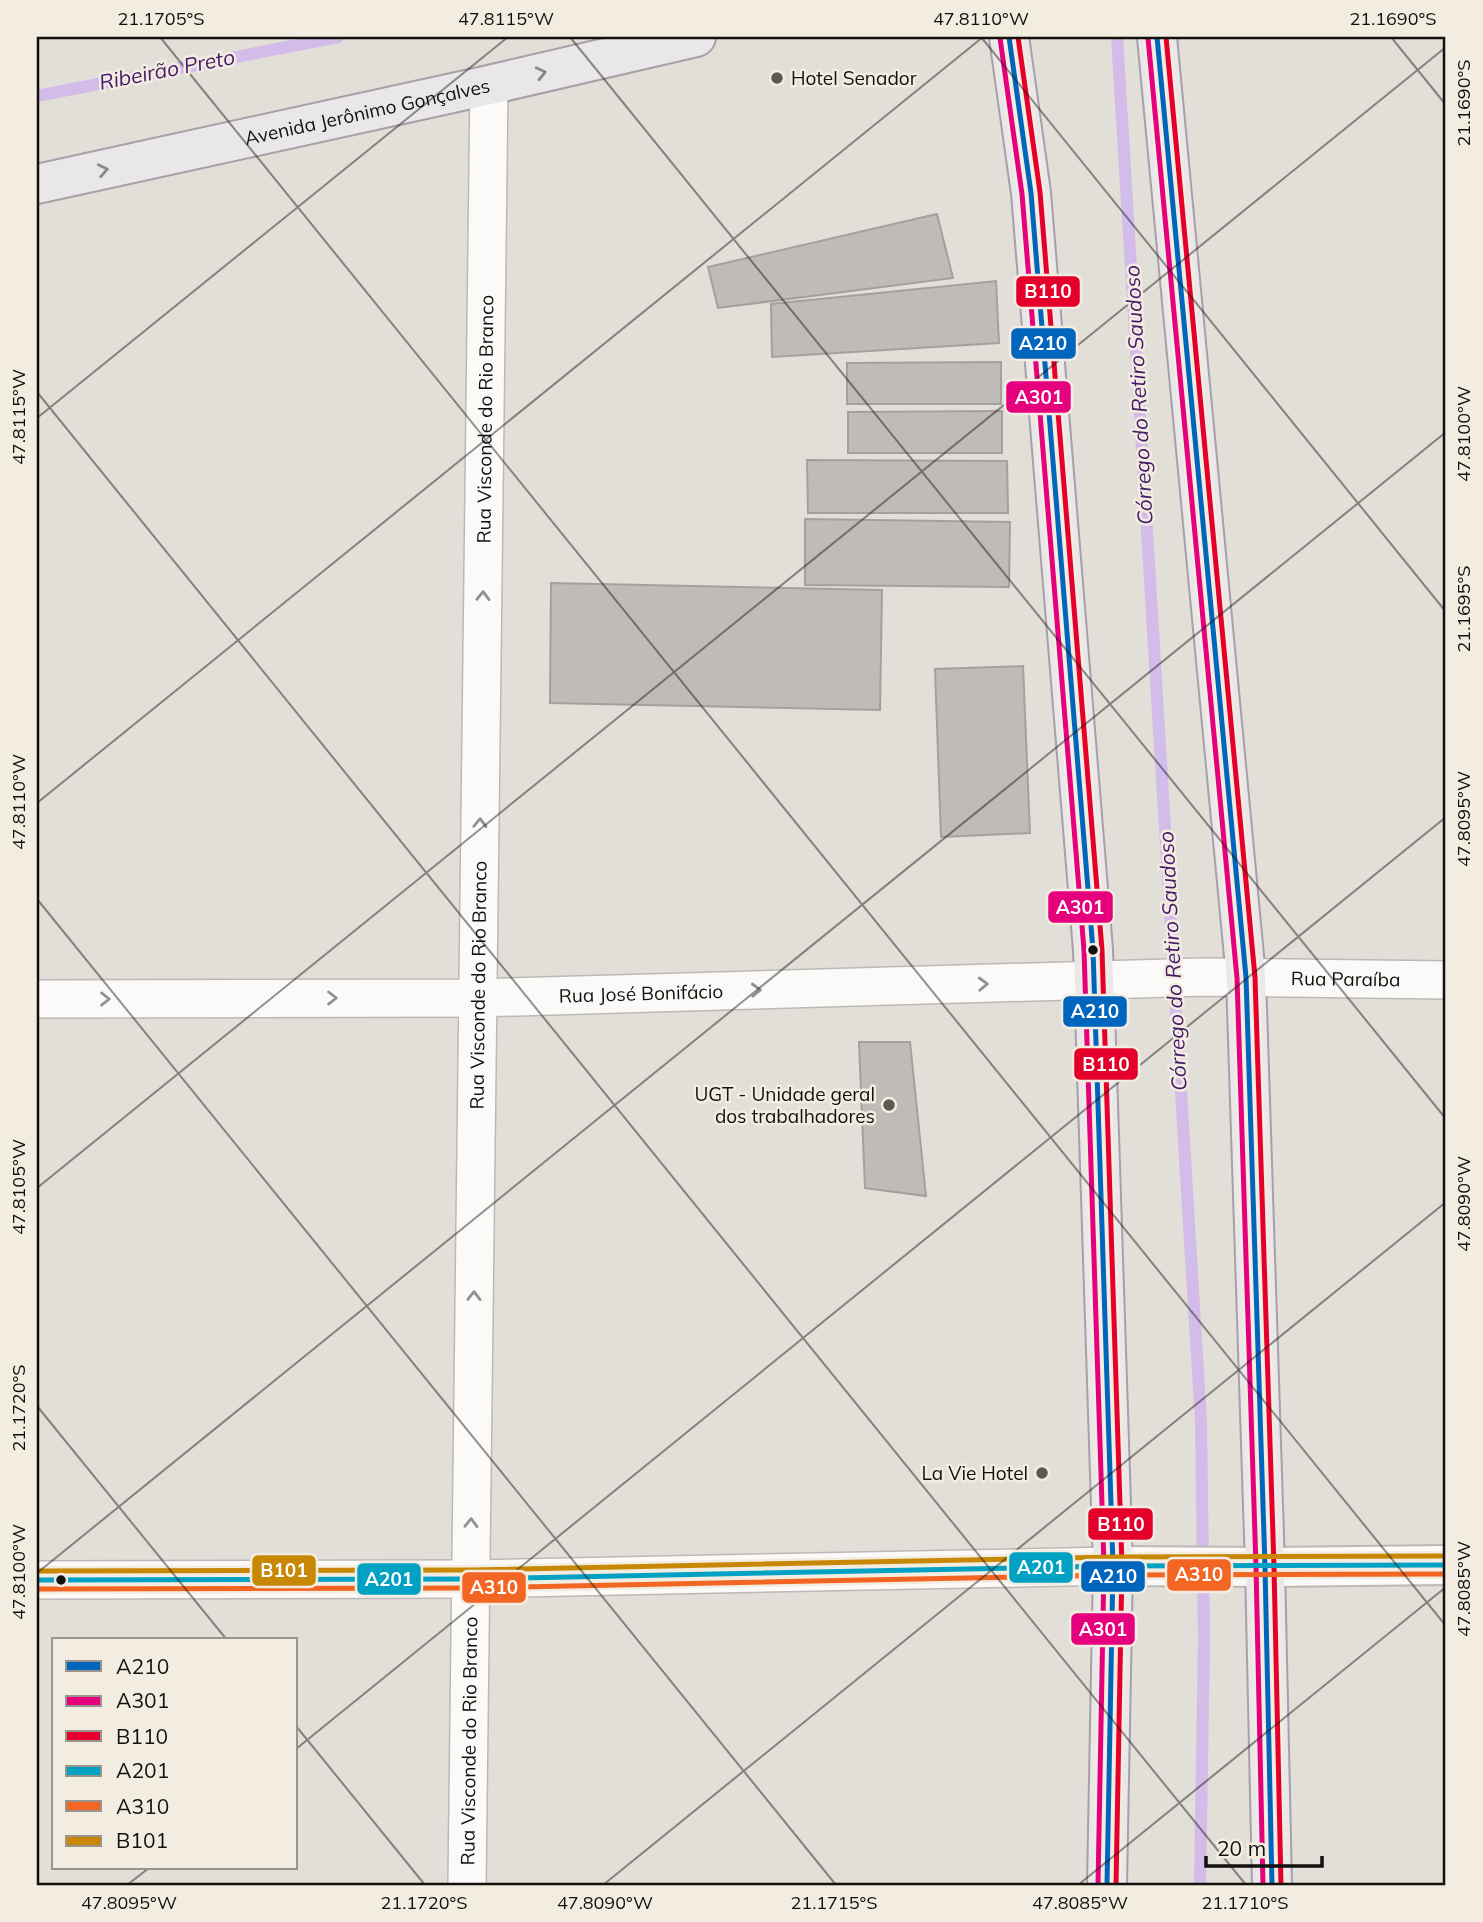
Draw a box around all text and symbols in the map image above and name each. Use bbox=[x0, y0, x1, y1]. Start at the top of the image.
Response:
text: 21.1705°S bbox=[118, 7, 204, 30]
text: 47.8115°W bbox=[458, 7, 554, 30]
text: 47.8110°W bbox=[933, 7, 1029, 30]
text: 21.1690°S bbox=[1350, 7, 1436, 30]
water label: Ribeirão Preto bbox=[97, 43, 237, 95]
text: 21.1690°S bbox=[1452, 60, 1475, 146]
place label: Hotel Senador bbox=[791, 66, 917, 90]
one-way arrow bbox=[535, 67, 547, 81]
marker: Hotel Senador bbox=[769, 70, 785, 86]
street label: Avenida Jerônimo Gonçalves bbox=[242, 73, 492, 150]
one-way arrow bbox=[97, 163, 109, 178]
water label: Córrego do Retiro Saudoso bbox=[1118, 264, 1158, 526]
line badge: B110 bbox=[1015, 275, 1081, 308]
text: B110 bbox=[1024, 279, 1072, 303]
street label: Rua Visconde do Rio Branco bbox=[471, 295, 498, 544]
line badge: A210 bbox=[1010, 327, 1077, 360]
text: A210 bbox=[1019, 331, 1067, 355]
text: 47.8115°W bbox=[7, 369, 30, 465]
line badge: A301 bbox=[1005, 380, 1072, 414]
text: A301 bbox=[1015, 385, 1063, 409]
text: 47.8100°W bbox=[1452, 386, 1475, 482]
text: 21.1695°S bbox=[1452, 566, 1475, 652]
one-way arrow bbox=[475, 590, 491, 600]
text: 47.8110°W bbox=[7, 754, 30, 850]
text: 47.8095°W bbox=[1452, 771, 1475, 867]
one-way arrow bbox=[472, 817, 488, 828]
water label: Córrego do Retiro Saudoso bbox=[1152, 830, 1192, 1092]
street label: Rua Visconde do Rio Branco bbox=[464, 861, 492, 1110]
line badge: A301 bbox=[1047, 890, 1114, 924]
text: A301 bbox=[1056, 895, 1104, 919]
unlabelled marker bbox=[1086, 943, 1100, 957]
street label: Rua Paraíba bbox=[1291, 966, 1401, 991]
one-way arrow bbox=[978, 976, 989, 991]
street label: Rua José Bonifácio bbox=[558, 979, 723, 1008]
one-way arrow bbox=[751, 983, 762, 998]
one-way arrow bbox=[328, 990, 338, 1006]
one-way arrow bbox=[100, 991, 111, 1007]
line badge: A210 bbox=[1062, 995, 1128, 1028]
text: A210 bbox=[1071, 999, 1119, 1023]
line badge: B110 bbox=[1073, 1047, 1139, 1081]
text: B110 bbox=[1082, 1052, 1130, 1076]
place label: UGT - Unidade geral dos trabalhadores bbox=[694, 1082, 875, 1128]
marker: UGT - Unidade geral dos trabalhadores bbox=[881, 1097, 897, 1113]
text: 47.8105°W bbox=[7, 1139, 30, 1235]
text: 47.8090°W bbox=[1452, 1156, 1475, 1252]
one-way arrow bbox=[467, 1290, 482, 1301]
text: 21.1720°S bbox=[7, 1365, 30, 1451]
place label: La Vie Hotel bbox=[921, 1461, 1028, 1485]
marker: La Vie Hotel bbox=[1034, 1465, 1050, 1481]
line badge: B110 bbox=[1087, 1507, 1154, 1541]
text: B110 bbox=[1097, 1512, 1145, 1536]
one-way arrow bbox=[464, 1517, 479, 1528]
text: 47.8100°W bbox=[7, 1524, 30, 1620]
text: 47.8085°W bbox=[1452, 1541, 1475, 1637]
line badge: A201 bbox=[1008, 1551, 1074, 1584]
line badge: B101 bbox=[251, 1554, 317, 1587]
text: A201 bbox=[1017, 1555, 1065, 1579]
text: B101 bbox=[260, 1558, 308, 1582]
line badge: A310 bbox=[1166, 1558, 1232, 1592]
line badge: A210 bbox=[1080, 1560, 1146, 1593]
line badge: A201 bbox=[356, 1562, 422, 1596]
text: A310 bbox=[1175, 1562, 1223, 1586]
text: A210 bbox=[1089, 1564, 1137, 1588]
text: A201 bbox=[365, 1567, 413, 1591]
line badge: A310 bbox=[461, 1571, 527, 1604]
unlabelled marker bbox=[54, 1573, 68, 1587]
text: A310 bbox=[470, 1575, 518, 1599]
line badge: A301 bbox=[1070, 1612, 1136, 1646]
street label: Rua Visconde do Rio Branco bbox=[455, 1616, 482, 1866]
text: A301 bbox=[1079, 1617, 1127, 1641]
legend bbox=[52, 1638, 298, 1870]
text: A210 bbox=[116, 1653, 169, 1679]
text: A301 bbox=[116, 1687, 169, 1713]
text: B110 bbox=[116, 1723, 168, 1749]
text: A201 bbox=[116, 1757, 169, 1783]
text: A310 bbox=[116, 1793, 169, 1819]
scale bar bbox=[1206, 1824, 1322, 1868]
text: B101 bbox=[116, 1827, 168, 1853]
text: 20 m bbox=[1217, 1835, 1266, 1861]
text: 47.8095°W bbox=[81, 1891, 177, 1914]
text: 21.1720°S bbox=[381, 1891, 467, 1914]
text: 47.8090°W bbox=[557, 1891, 653, 1914]
text: 21.1715°S bbox=[791, 1891, 877, 1914]
text: 47.8085°W bbox=[1032, 1891, 1128, 1914]
text: 21.1710°S bbox=[1202, 1891, 1288, 1914]

